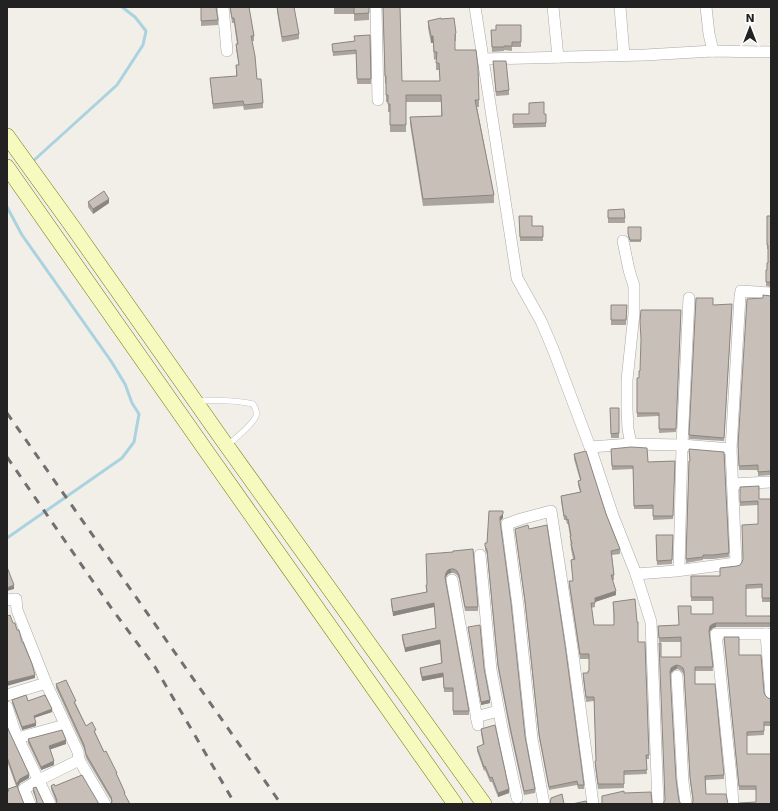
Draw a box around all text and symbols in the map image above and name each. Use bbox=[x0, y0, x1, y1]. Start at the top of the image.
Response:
north arrow bbox=[730, 8, 770, 48]
text: N bbox=[745, 12, 755, 25]

